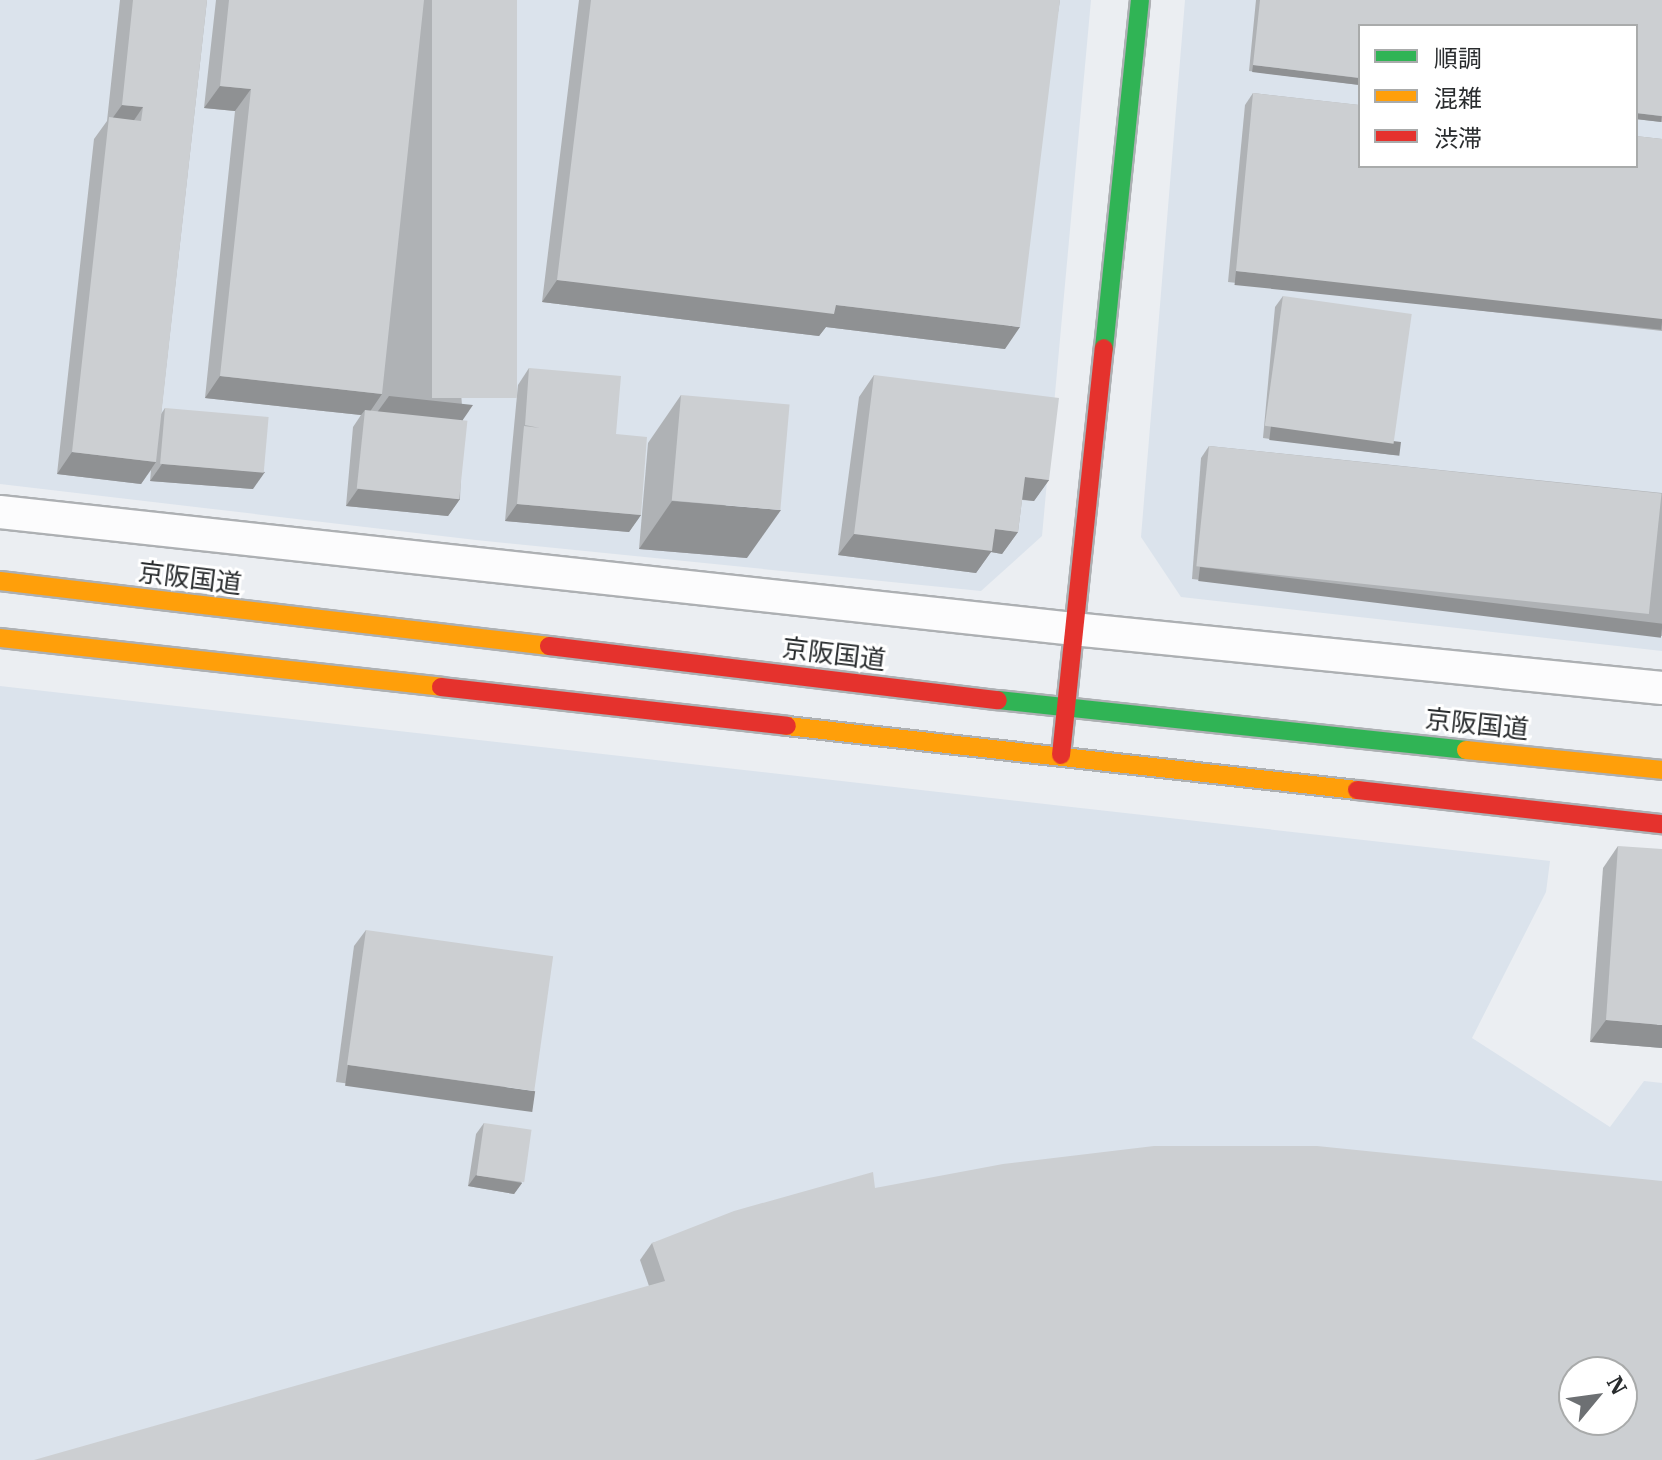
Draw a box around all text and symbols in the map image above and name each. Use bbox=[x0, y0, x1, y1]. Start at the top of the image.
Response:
legend bbox=[1358, 24, 1638, 168]
text: 順調 bbox=[1434, 42, 1482, 74]
text: 混雑 bbox=[1434, 82, 1482, 114]
text: 渋滞 bbox=[1434, 122, 1482, 154]
street label: 京阪国道 bbox=[136, 556, 244, 600]
street label: 京阪国道 bbox=[780, 632, 888, 676]
street label: 京阪国道 bbox=[1424, 703, 1530, 745]
north arrow bbox=[1558, 1356, 1638, 1436]
text: N bbox=[1601, 1370, 1635, 1400]

